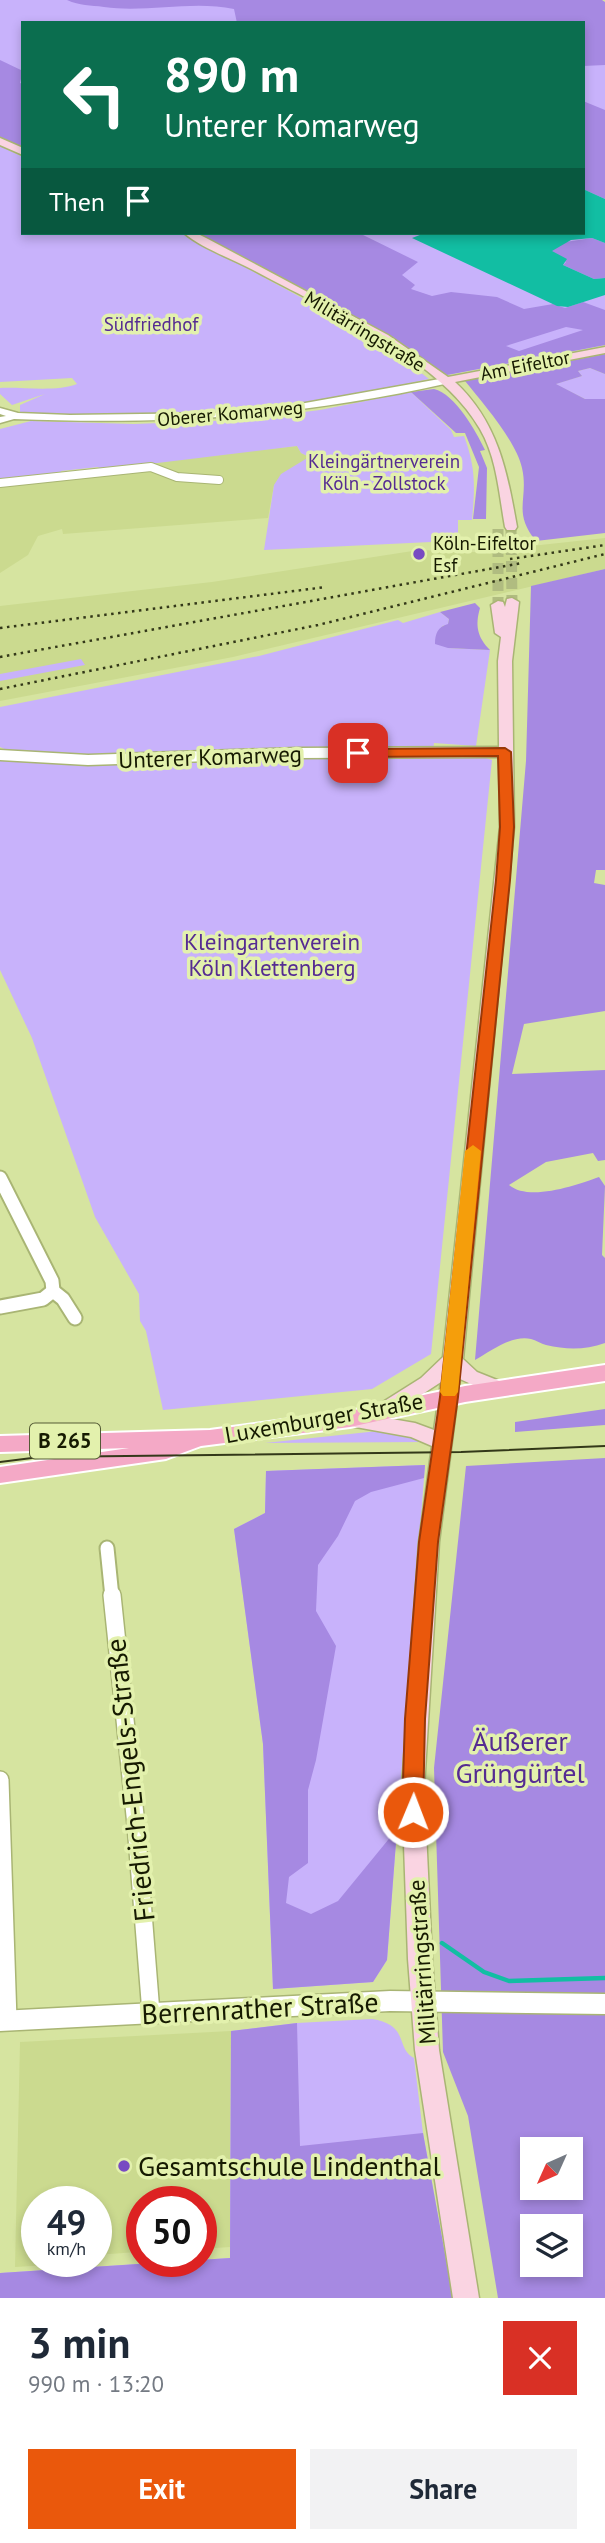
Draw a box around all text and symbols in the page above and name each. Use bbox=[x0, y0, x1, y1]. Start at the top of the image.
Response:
text: 890 m bbox=[164, 42, 299, 106]
icon: left bbox=[49, 49, 140, 140]
text: Unterer Komarweg bbox=[164, 104, 420, 146]
icon: arrive bbox=[119, 182, 157, 220]
text: Then bbox=[49, 185, 105, 218]
street label: Militärringstraße bbox=[300, 286, 430, 376]
park label: Südfriedhof bbox=[104, 312, 199, 336]
street label: Am Eifeltor bbox=[478, 344, 572, 385]
street label: Oberer Komarweg bbox=[156, 395, 304, 431]
park label: Kleingärtnerverein Köln - Zollstock bbox=[308, 449, 460, 495]
place label: Köln-Eifeltor Esf bbox=[433, 531, 536, 577]
marker: Köln-Eifeltor Esf bbox=[411, 546, 427, 562]
pin bbox=[328, 723, 388, 783]
icon: arrive bbox=[339, 734, 377, 772]
street label: Unterer Komarweg bbox=[118, 739, 302, 774]
park label: Kleingartenverein Köln Klettenberg bbox=[184, 927, 360, 982]
street label: Luxemburger Straße bbox=[223, 1386, 425, 1449]
road number: B 265 bbox=[30, 1424, 100, 1458]
street label: Friedrich-Engels-Straße bbox=[96, 1637, 163, 1923]
park label: Äußerer Grüngürtel bbox=[455, 1722, 585, 1791]
position arrow bbox=[376, 1775, 450, 1849]
street label: Militärringstraße bbox=[401, 1879, 442, 2045]
street label: Berrenrather Straße bbox=[141, 1983, 379, 2032]
north arrow bbox=[520, 2137, 583, 2200]
map controls bbox=[520, 2137, 583, 2277]
place label: Gesamtschule Lindenthal bbox=[138, 2147, 441, 2184]
marker: Gesamtschule Lindenthal bbox=[116, 2158, 132, 2174]
speed limit sign: 50 bbox=[126, 2186, 217, 2277]
text: 49 bbox=[47, 2199, 86, 2245]
button: layers bbox=[520, 2214, 583, 2277]
text: km/h bbox=[47, 2237, 86, 2260]
text: 3 min bbox=[28, 2315, 130, 2370]
button: close bbox=[503, 2321, 577, 2395]
text: 990 m · 13:20 bbox=[28, 2369, 164, 2398]
button: Exit bbox=[28, 2449, 296, 2529]
button: Share bbox=[310, 2449, 577, 2529]

